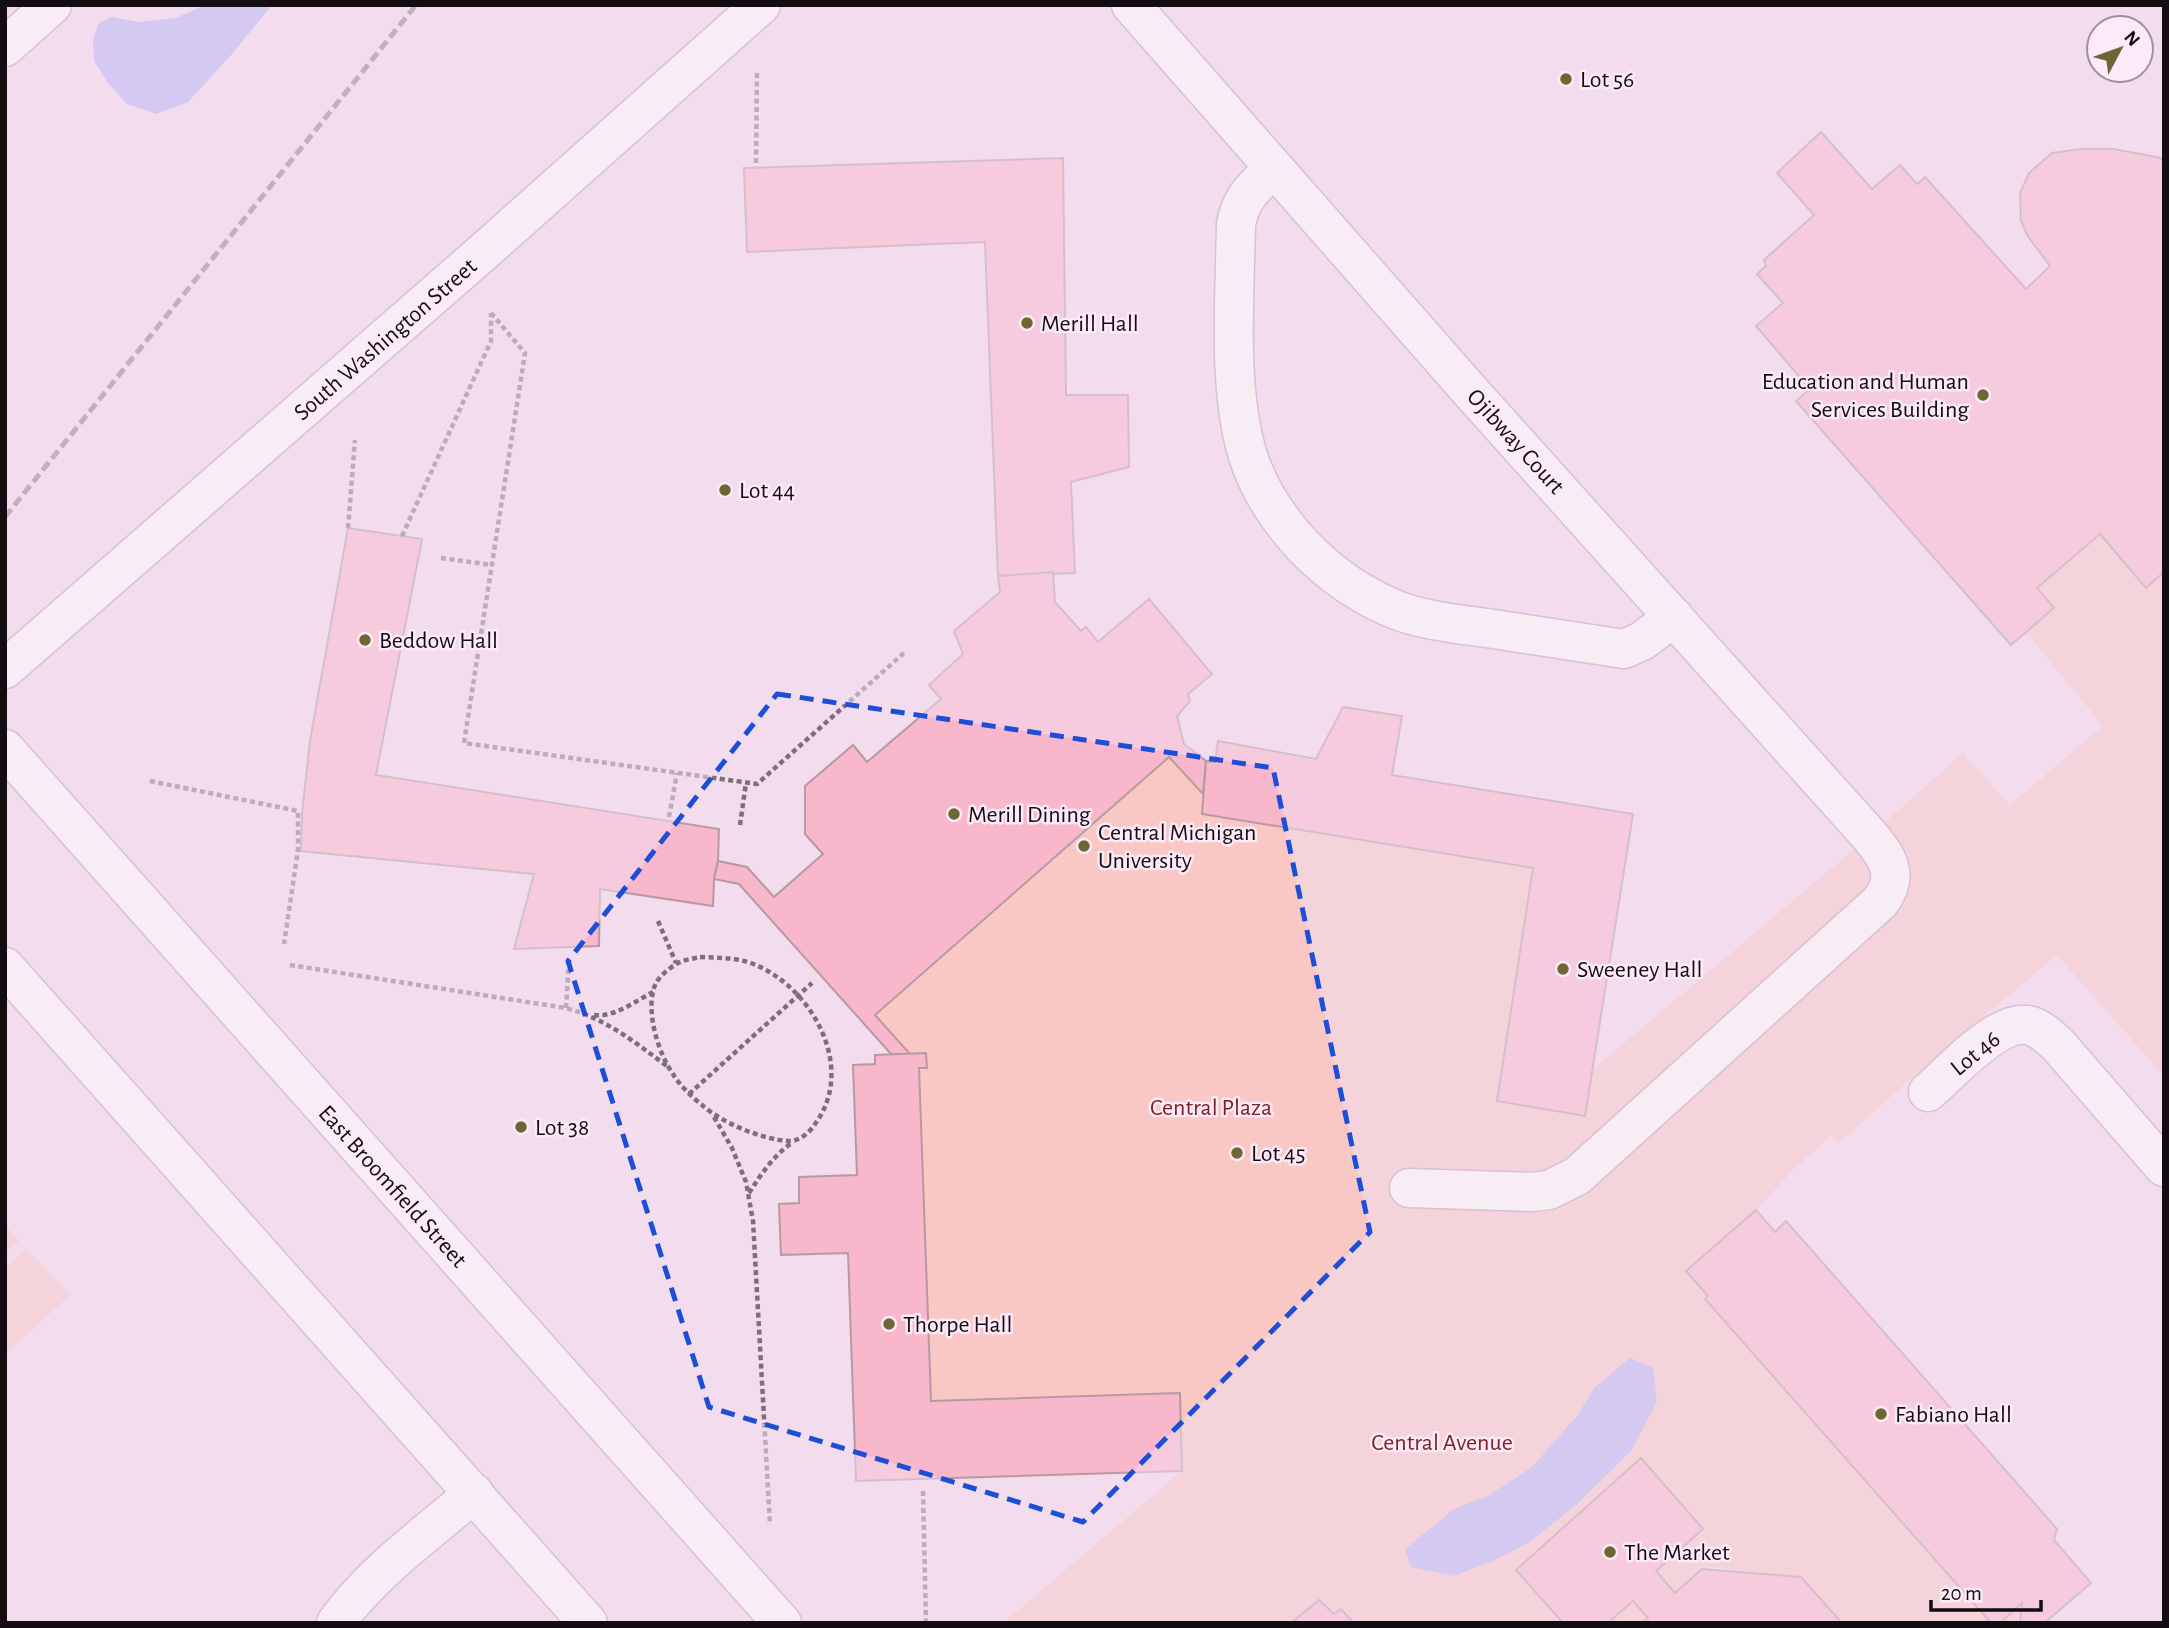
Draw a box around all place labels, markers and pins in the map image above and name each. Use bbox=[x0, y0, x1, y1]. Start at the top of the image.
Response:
place label: Lot 56 bbox=[1580, 68, 1634, 92]
marker: Lot 56 bbox=[1558, 71, 1574, 87]
place label: Merill Hall bbox=[1041, 312, 1139, 336]
marker: Merill Hall bbox=[1019, 315, 1035, 331]
place label: Education and Human Services Building bbox=[1762, 370, 1969, 422]
marker: Education and Human Services Building bbox=[1975, 387, 1991, 403]
place label: Lot 44 bbox=[739, 479, 795, 503]
marker: Lot 44 bbox=[717, 482, 733, 498]
place label: Beddow Hall bbox=[379, 629, 498, 653]
marker: Beddow Hall bbox=[357, 632, 373, 648]
place label: Merill Dining bbox=[968, 803, 1091, 827]
marker: Merill Dining bbox=[946, 806, 962, 822]
place label: Central Michigan University bbox=[1098, 821, 1256, 873]
marker: Central Michigan University bbox=[1076, 838, 1092, 854]
place label: Sweeney Hall bbox=[1577, 958, 1702, 982]
marker: Sweeney Hall bbox=[1555, 961, 1571, 977]
place label: Lot 38 bbox=[535, 1116, 589, 1140]
marker: Lot 38 bbox=[513, 1119, 529, 1135]
place label: Lot 45 bbox=[1251, 1142, 1306, 1166]
marker: Lot 45 bbox=[1229, 1145, 1245, 1161]
place label: Thorpe Hall bbox=[903, 1313, 1012, 1337]
marker: Thorpe Hall bbox=[881, 1316, 897, 1332]
place label: Fabiano Hall bbox=[1895, 1403, 2012, 1427]
marker: Fabiano Hall bbox=[1873, 1406, 1889, 1422]
place label: The Market bbox=[1624, 1541, 1730, 1565]
marker: The Market bbox=[1602, 1544, 1618, 1560]

